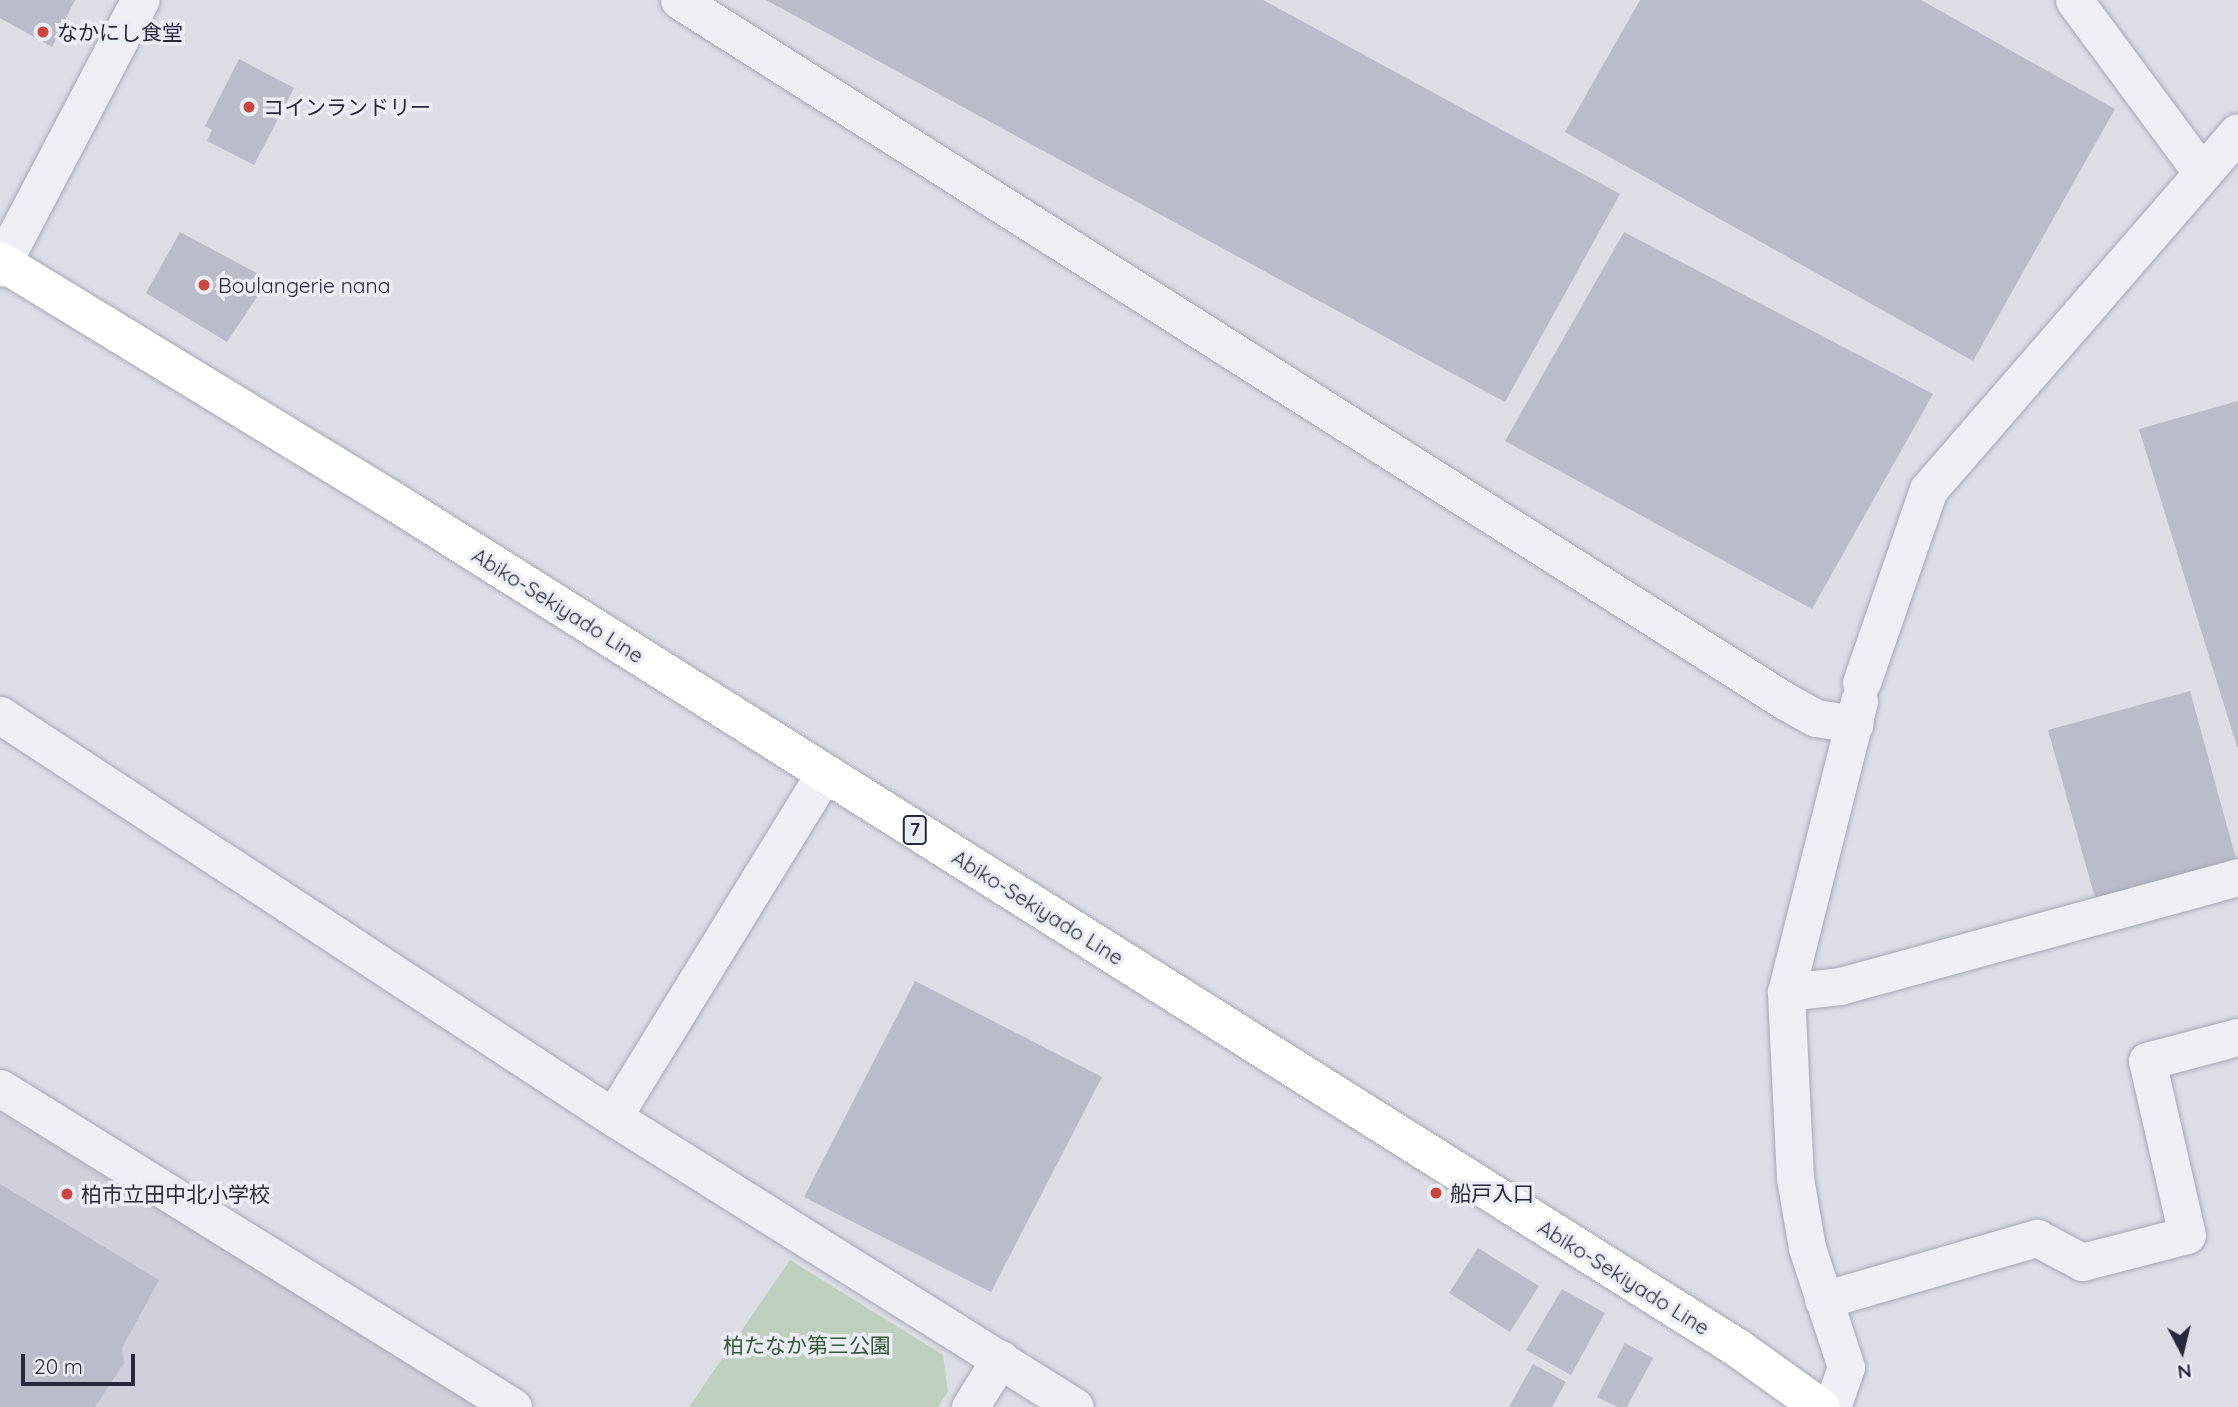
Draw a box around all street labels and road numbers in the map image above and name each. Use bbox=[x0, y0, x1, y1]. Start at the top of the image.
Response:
street label: Abiko-Sekiyado Line bbox=[468, 542, 648, 668]
road number: 7 bbox=[903, 814, 927, 846]
street label: Abiko-Sekiyado Line bbox=[948, 844, 1128, 970]
street label: Abiko-Sekiyado Line bbox=[1534, 1214, 1714, 1340]

